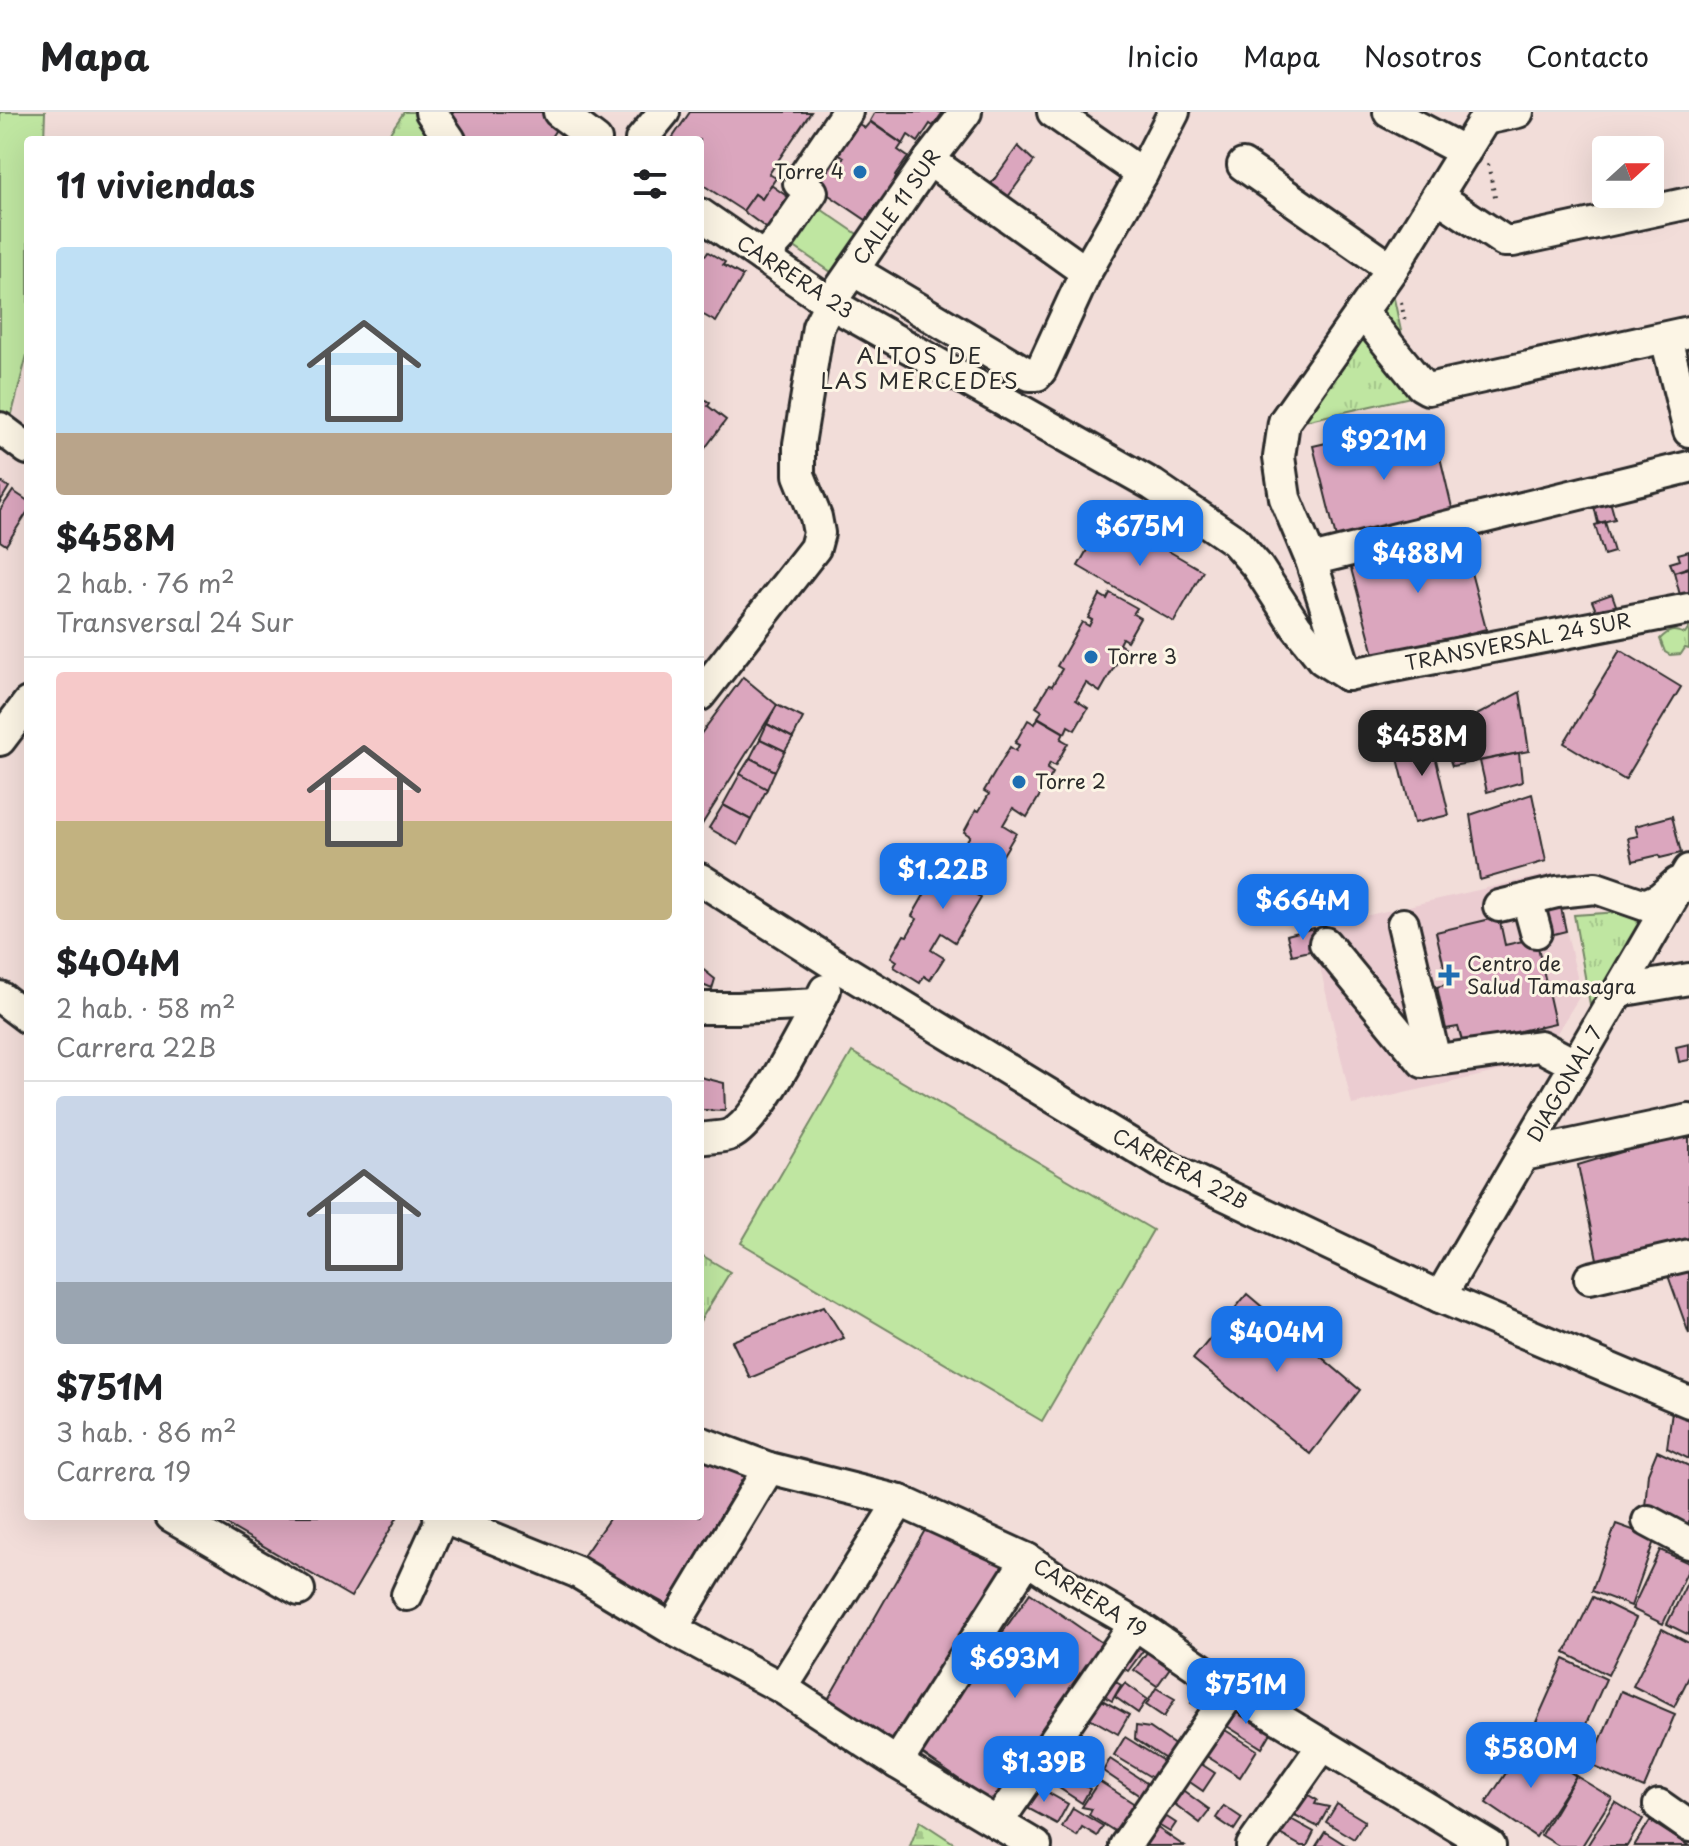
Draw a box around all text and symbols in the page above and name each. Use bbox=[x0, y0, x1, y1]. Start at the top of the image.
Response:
text: Mapa bbox=[40, 27, 150, 84]
text: Inicio bbox=[1127, 34, 1199, 77]
text: Mapa bbox=[1243, 34, 1320, 77]
text: Nosotros bbox=[1364, 34, 1482, 77]
text: Contacto bbox=[1526, 34, 1649, 77]
north arrow bbox=[1592, 136, 1664, 208]
map controls bbox=[1592, 136, 1664, 208]
street label: CALLE 11 SUR bbox=[845, 142, 947, 271]
place label: Torre 4 bbox=[774, 156, 844, 186]
text: 11 viviendas bbox=[56, 158, 255, 210]
icon: filters bbox=[628, 162, 672, 206]
marker: Torre 4 bbox=[851, 163, 869, 181]
street label: CARRERA 23 bbox=[731, 227, 860, 325]
icon: home bbox=[292, 299, 436, 443]
district label: ALTOS DE LAS MERCEDES bbox=[820, 338, 1020, 396]
pin: $921M bbox=[1328, 414, 1440, 482]
text: $921M bbox=[1341, 420, 1427, 459]
pin: $675M bbox=[1084, 500, 1196, 568]
text: $675M bbox=[1095, 506, 1185, 545]
text: $458M bbox=[56, 511, 176, 563]
pin: $488M bbox=[1362, 527, 1474, 595]
text: $488M bbox=[1372, 533, 1464, 572]
text: 2 hab. · 76 m² bbox=[56, 563, 235, 602]
text: Transversal 24 Sur bbox=[56, 602, 293, 641]
street label: TRANSVERSAL 24 SUR bbox=[1402, 604, 1633, 678]
place label: Torre 3 bbox=[1107, 641, 1177, 671]
marker: Torre 3 bbox=[1082, 648, 1100, 666]
pin: $458M bbox=[1366, 710, 1478, 778]
text: $458M bbox=[1376, 716, 1468, 755]
icon: home bbox=[292, 724, 436, 868]
place label: Torre 2 bbox=[1035, 766, 1106, 796]
marker: Torre 2 bbox=[1010, 773, 1028, 791]
pin: $1.22B bbox=[878, 843, 1008, 911]
text: $1.22B bbox=[898, 849, 988, 888]
pin: $664M bbox=[1247, 874, 1359, 942]
text: $664M bbox=[1256, 880, 1350, 919]
text: $404M bbox=[56, 936, 181, 988]
place label: Centro de Salud Tamasagra bbox=[1467, 948, 1636, 1001]
marker: Centro de Salud Tamasagra bbox=[1438, 964, 1460, 986]
text: 2 hab. · 58 m² bbox=[56, 988, 236, 1027]
street label: DIAGONAL 7 bbox=[1519, 1020, 1609, 1147]
text: Carrera 22B bbox=[56, 1027, 216, 1066]
street label: CARRERA 22B bbox=[1108, 1120, 1253, 1216]
icon: home bbox=[292, 1148, 436, 1292]
pin: $404M bbox=[1221, 1306, 1333, 1374]
text: $404M bbox=[1229, 1312, 1325, 1351]
text: $751M bbox=[56, 1360, 163, 1412]
text: 3 hab. · 86 m² bbox=[56, 1412, 237, 1451]
text: Carrera 19 bbox=[56, 1451, 191, 1490]
street label: CARRERA 19 bbox=[1028, 1550, 1153, 1644]
pin: $693M bbox=[959, 1632, 1071, 1700]
text: $693M bbox=[970, 1638, 1060, 1677]
pin: $751M bbox=[1190, 1658, 1302, 1726]
text: $751M bbox=[1205, 1664, 1287, 1703]
pin: $580M bbox=[1475, 1722, 1587, 1790]
text: $580M bbox=[1484, 1728, 1578, 1767]
pin: $1.39B bbox=[979, 1736, 1109, 1804]
text: $1.39B bbox=[1002, 1742, 1086, 1781]

